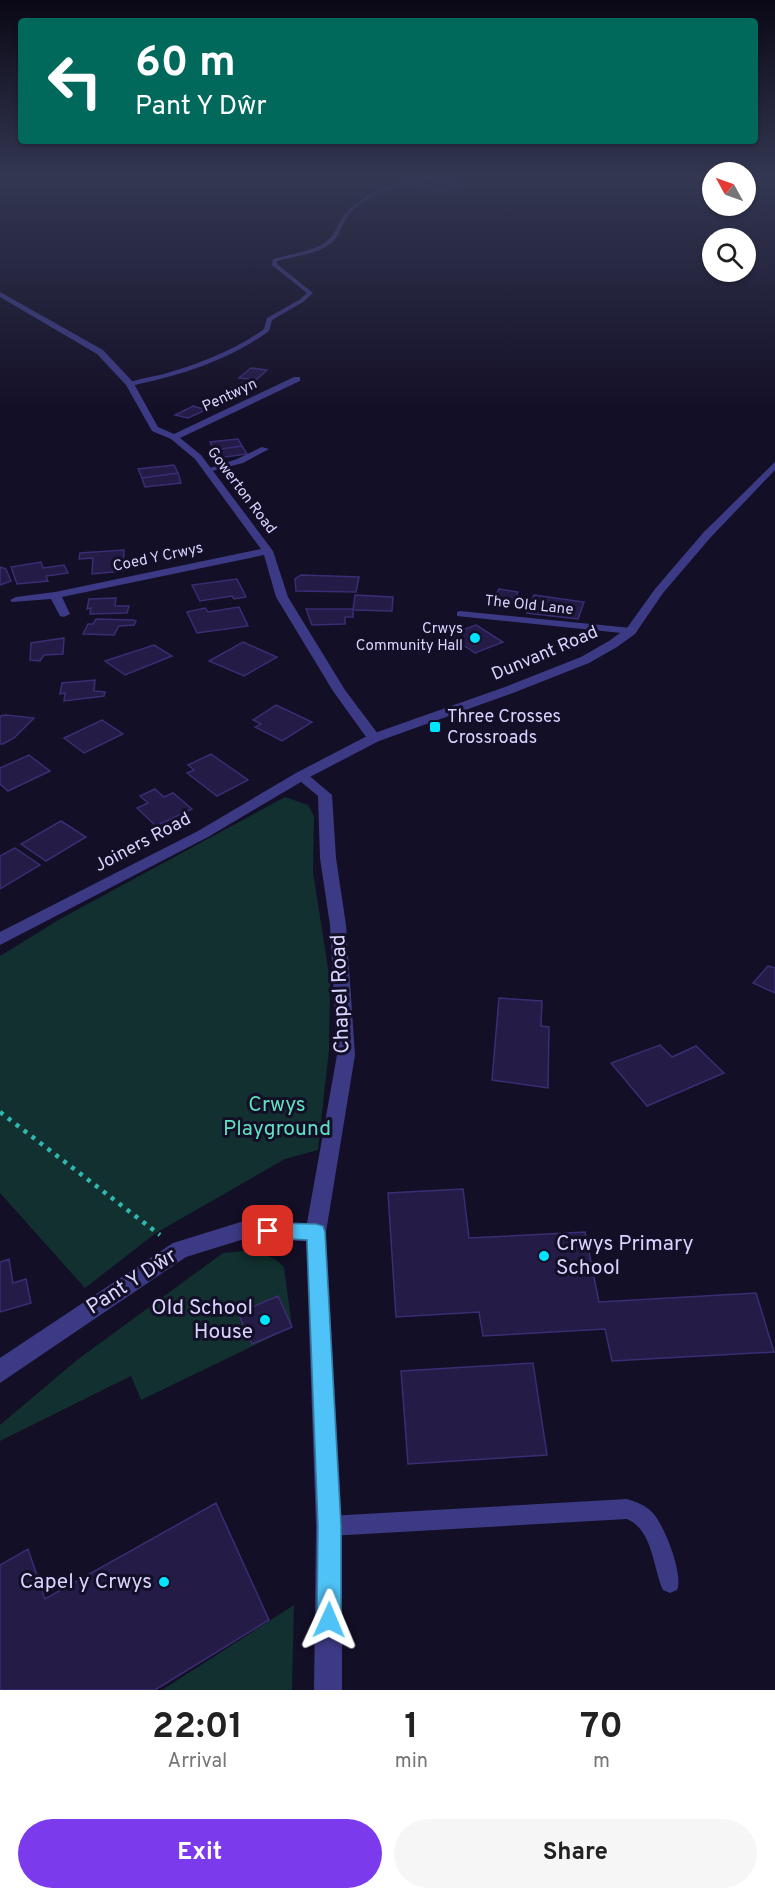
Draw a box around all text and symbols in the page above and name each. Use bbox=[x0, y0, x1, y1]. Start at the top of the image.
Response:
text: 60 m bbox=[135, 38, 236, 91]
icon: left bbox=[36, 42, 114, 120]
text: Pant Y Dŵr bbox=[135, 90, 267, 124]
north arrow bbox=[702, 162, 756, 216]
map controls bbox=[702, 162, 756, 282]
button: search bbox=[702, 228, 756, 282]
street label: Pentwyn bbox=[199, 375, 261, 417]
street label: Gowerton Road bbox=[202, 444, 280, 538]
street label: Coed Y Crwys bbox=[111, 539, 205, 577]
street label: The Old Lane bbox=[484, 592, 574, 620]
place label: Crwys Community Hall bbox=[356, 620, 463, 656]
street label: Dunvant Road bbox=[488, 621, 602, 687]
marker: Crwys Community Hall bbox=[468, 631, 482, 645]
place label: Three Crosses Crossroads bbox=[447, 706, 561, 750]
marker: Three Crosses Crossroads bbox=[428, 720, 442, 734]
street label: Joiners Road bbox=[91, 808, 195, 878]
street label: Chapel Road bbox=[325, 934, 357, 1054]
park label: Crwys Playground bbox=[223, 1092, 331, 1143]
pin bbox=[242, 1205, 293, 1256]
icon: arrive bbox=[251, 1214, 284, 1247]
place label: Crwys Primary School bbox=[556, 1231, 694, 1282]
street label: Pant Y Dŵr bbox=[82, 1243, 182, 1321]
marker: Crwys Primary School bbox=[537, 1249, 551, 1263]
place label: Old School House bbox=[151, 1295, 253, 1346]
marker: Old School House bbox=[258, 1313, 272, 1327]
place label: Capel y Crwys bbox=[20, 1569, 152, 1596]
marker: Capel y Crwys bbox=[157, 1575, 171, 1589]
position arrow bbox=[297, 1588, 361, 1652]
text: 22:01 bbox=[152, 1705, 243, 1751]
text: 1 bbox=[404, 1705, 419, 1751]
text: 70 bbox=[580, 1705, 623, 1751]
text: Arrival bbox=[168, 1749, 227, 1775]
text: min bbox=[395, 1749, 428, 1775]
text: m bbox=[593, 1749, 610, 1775]
button: Exit bbox=[18, 1819, 382, 1888]
button: Share bbox=[394, 1819, 757, 1888]

